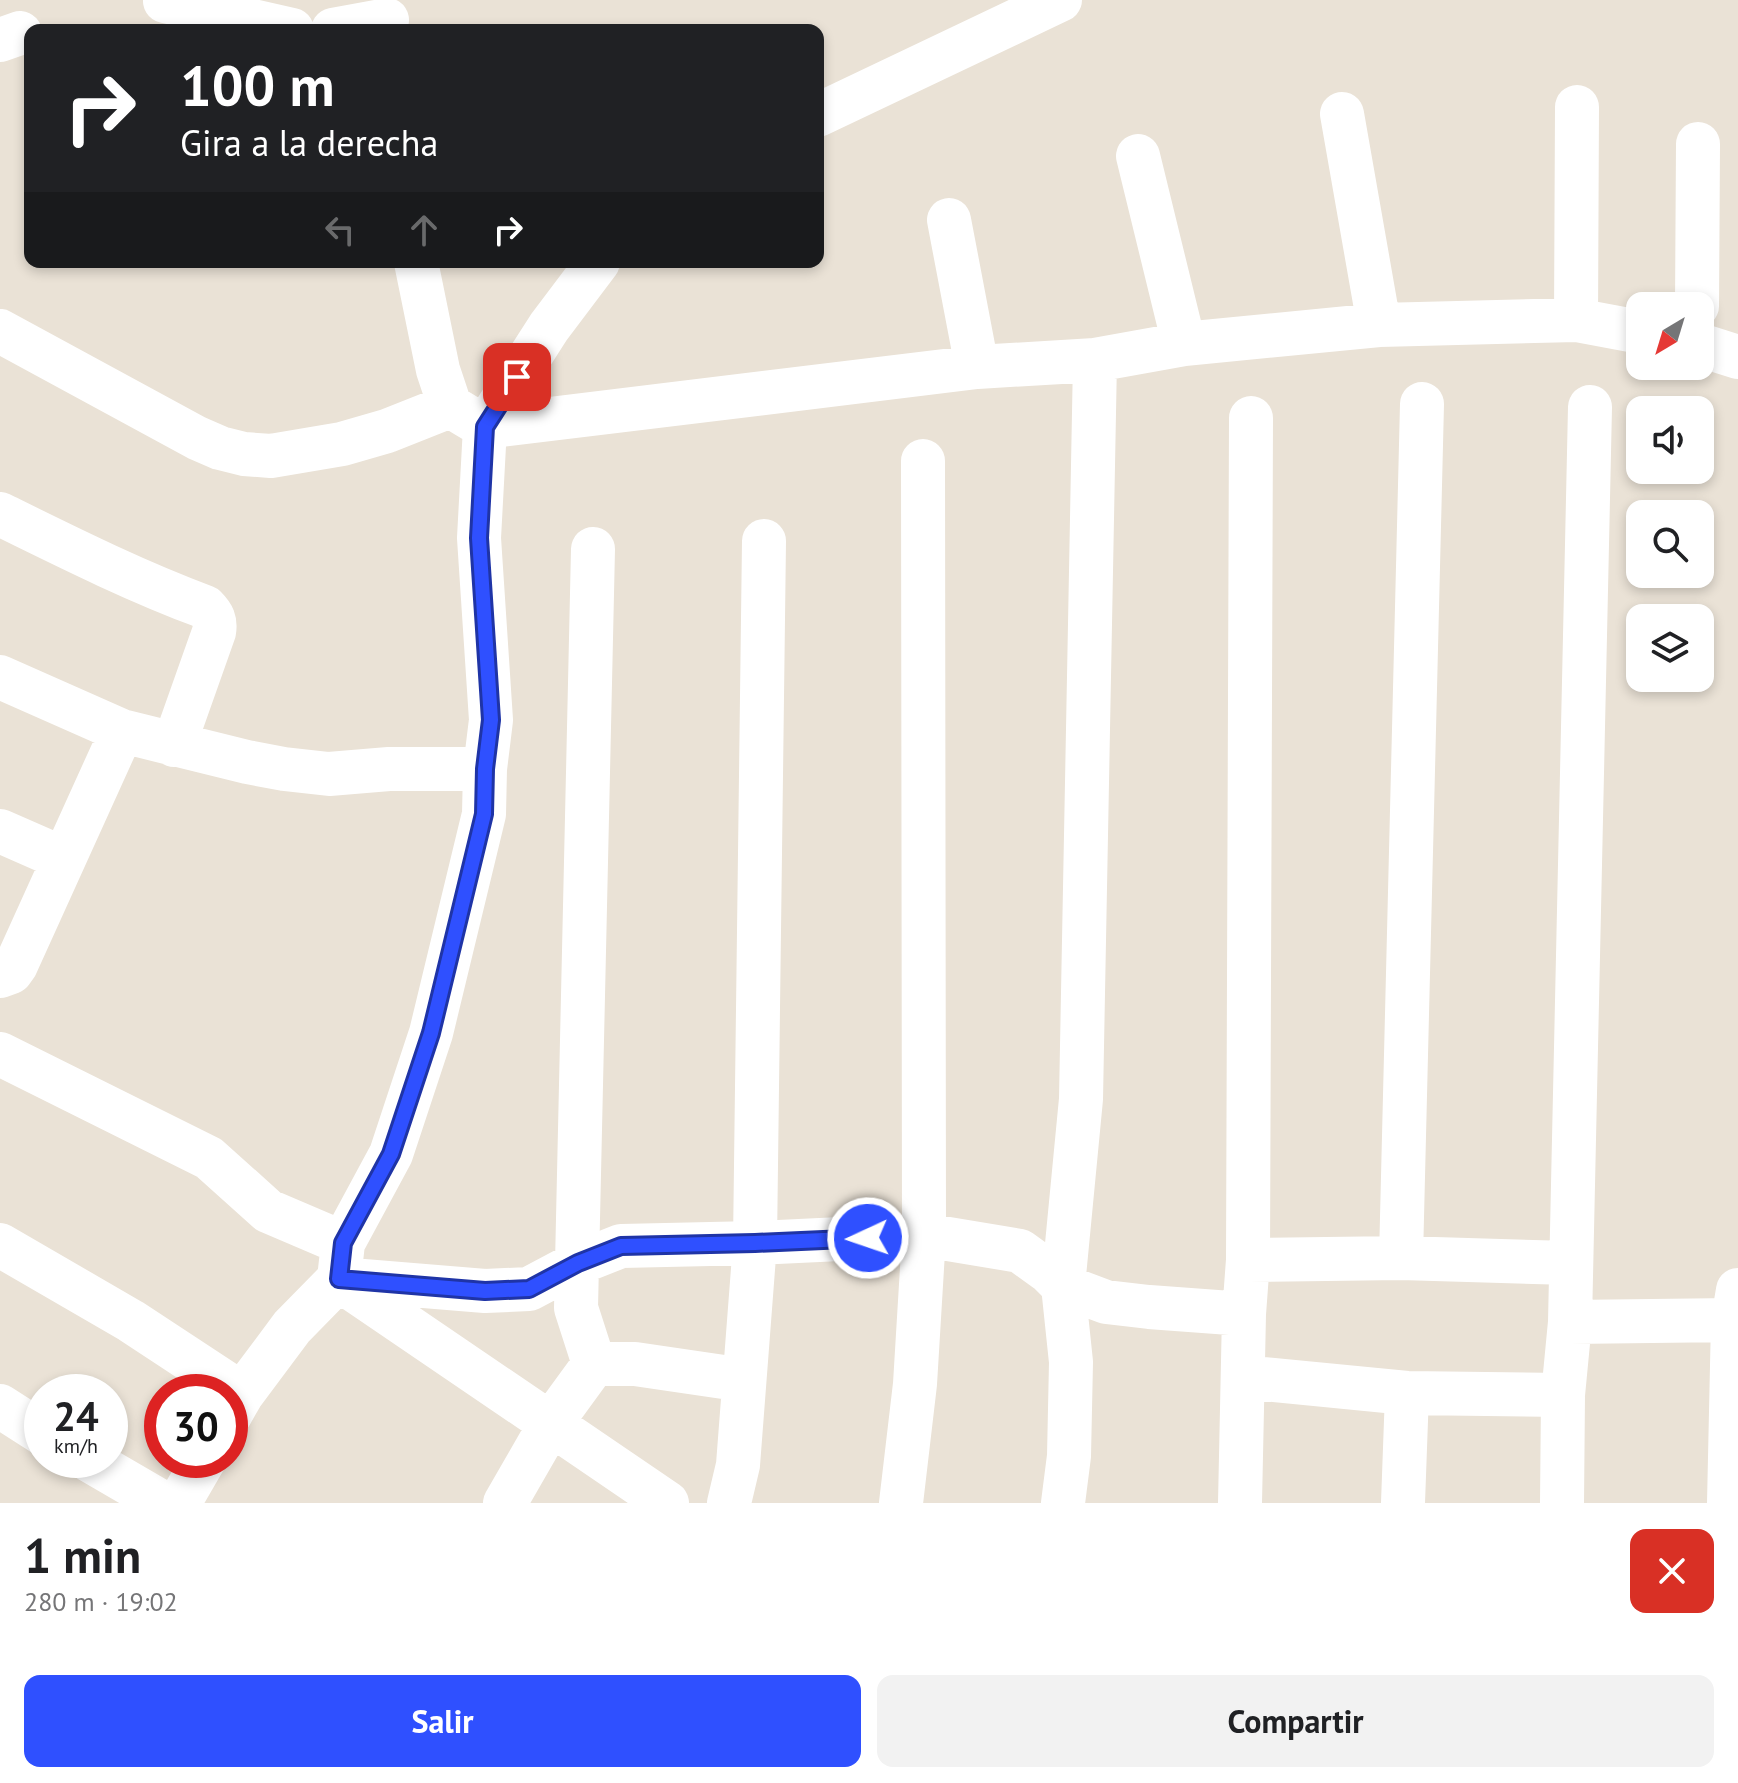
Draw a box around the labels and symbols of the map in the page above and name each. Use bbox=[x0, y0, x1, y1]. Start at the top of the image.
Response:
north arrow bbox=[1626, 292, 1714, 380]
pin bbox=[483, 343, 551, 411]
position arrow bbox=[826, 1196, 910, 1280]
speed limit sign: 30 bbox=[144, 1374, 248, 1478]

